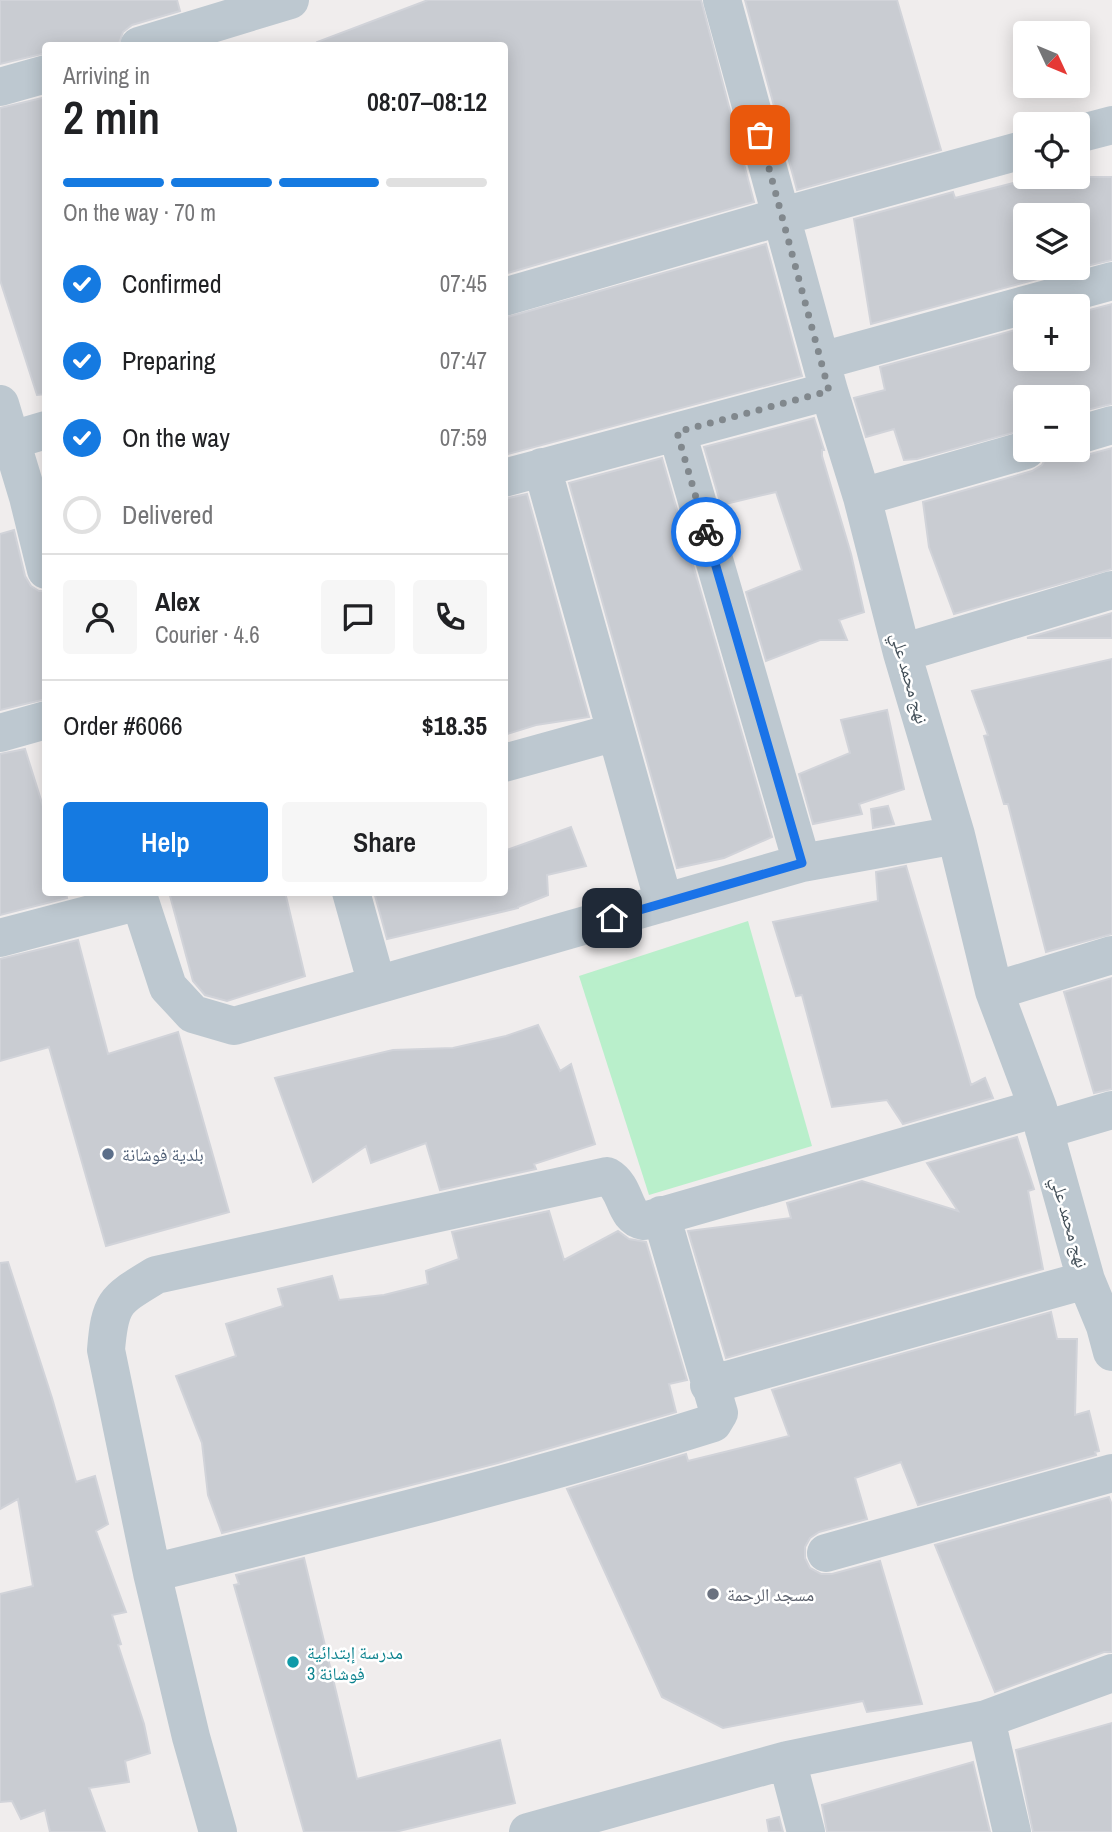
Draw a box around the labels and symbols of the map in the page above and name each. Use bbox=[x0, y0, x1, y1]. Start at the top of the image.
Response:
north arrow bbox=[1013, 21, 1090, 98]
pin bbox=[730, 105, 790, 165]
courier bbox=[671, 497, 741, 567]
street label: نهج محمد علي bbox=[883, 629, 935, 727]
pin bbox=[582, 888, 642, 948]
place label: بلدية فوشانة bbox=[122, 1142, 204, 1167]
marker: بلدية فوشانة bbox=[100, 1146, 116, 1162]
street label: نهج محمد علي bbox=[1043, 1173, 1095, 1271]
place label: مسجد الرحمة bbox=[727, 1582, 814, 1607]
marker: مسجد الرحمة bbox=[705, 1586, 721, 1602]
place label: مدرسة إبتدائية فوشانة 3 bbox=[307, 1640, 403, 1686]
marker: مدرسة إبتدائية فوشانة 3 bbox=[285, 1654, 301, 1670]

